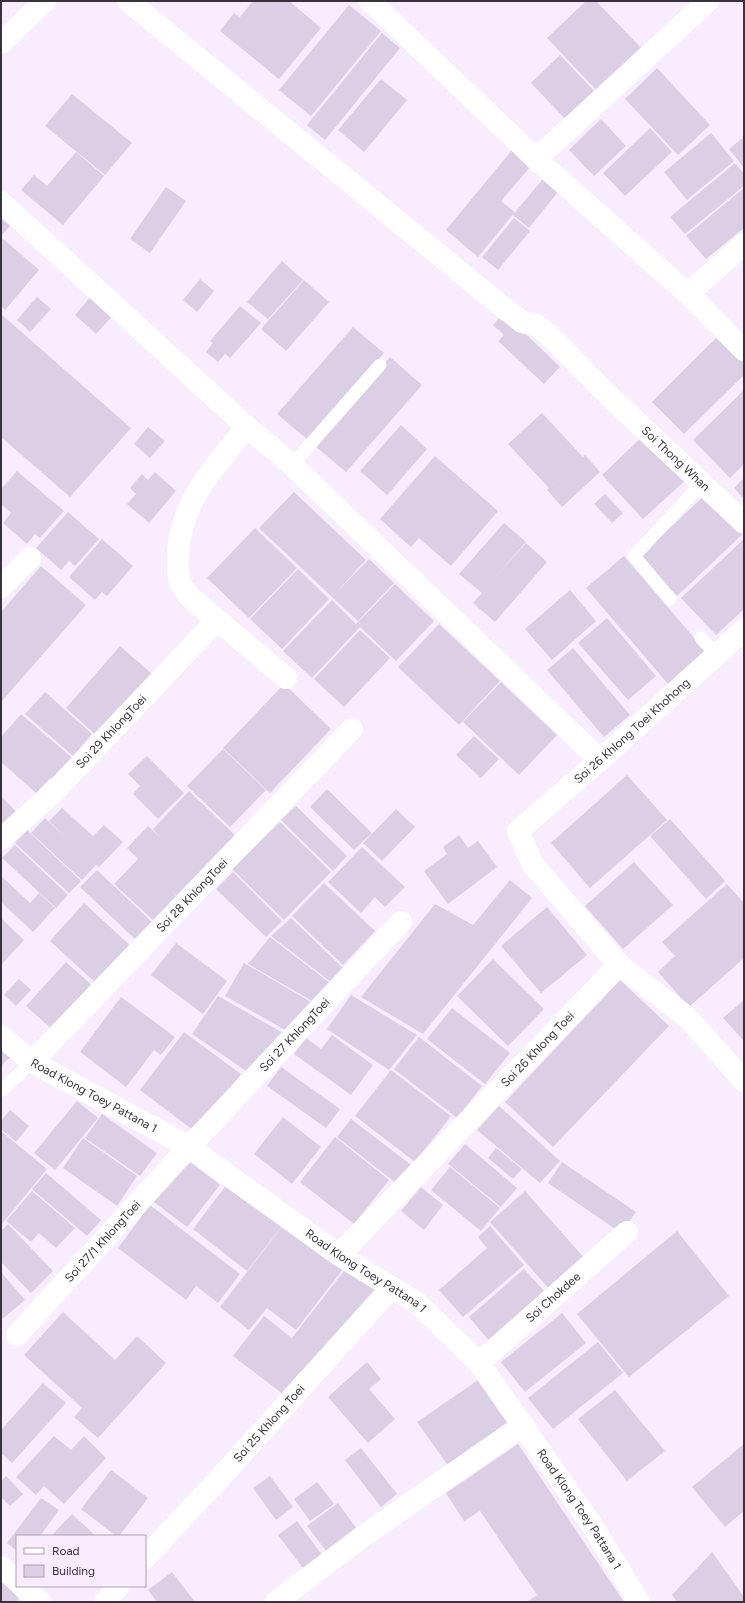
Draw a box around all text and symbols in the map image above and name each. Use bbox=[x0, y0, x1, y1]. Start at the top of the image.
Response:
street label: Soi Thong Whan bbox=[639, 423, 713, 494]
street label: Soi 26 Khlong Toei Khohong bbox=[571, 675, 693, 786]
street label: Soi 29 KhlongToei bbox=[73, 692, 149, 771]
street label: Soi 28 KhlongToei bbox=[153, 856, 231, 935]
street label: Soi 27 KhlongToei bbox=[257, 995, 333, 1074]
street label: Soi 26 Khlong Toei bbox=[498, 1009, 577, 1090]
street label: Road Klong Toey Pattana 1 bbox=[28, 1056, 160, 1135]
street label: Soi 27/1 KhlongToei bbox=[62, 1198, 143, 1285]
street label: Road Klong Toey Pattana 1 bbox=[303, 1226, 429, 1315]
street label: Soi Chokdee bbox=[523, 1269, 584, 1325]
street label: Soi 25 Khlong Toei bbox=[231, 1382, 307, 1465]
street label: Road Klong Toey Pattana 1 bbox=[534, 1446, 624, 1572]
legend bbox=[16, 1535, 146, 1587]
text: Road bbox=[52, 1544, 80, 1558]
text: Building bbox=[52, 1564, 95, 1578]

